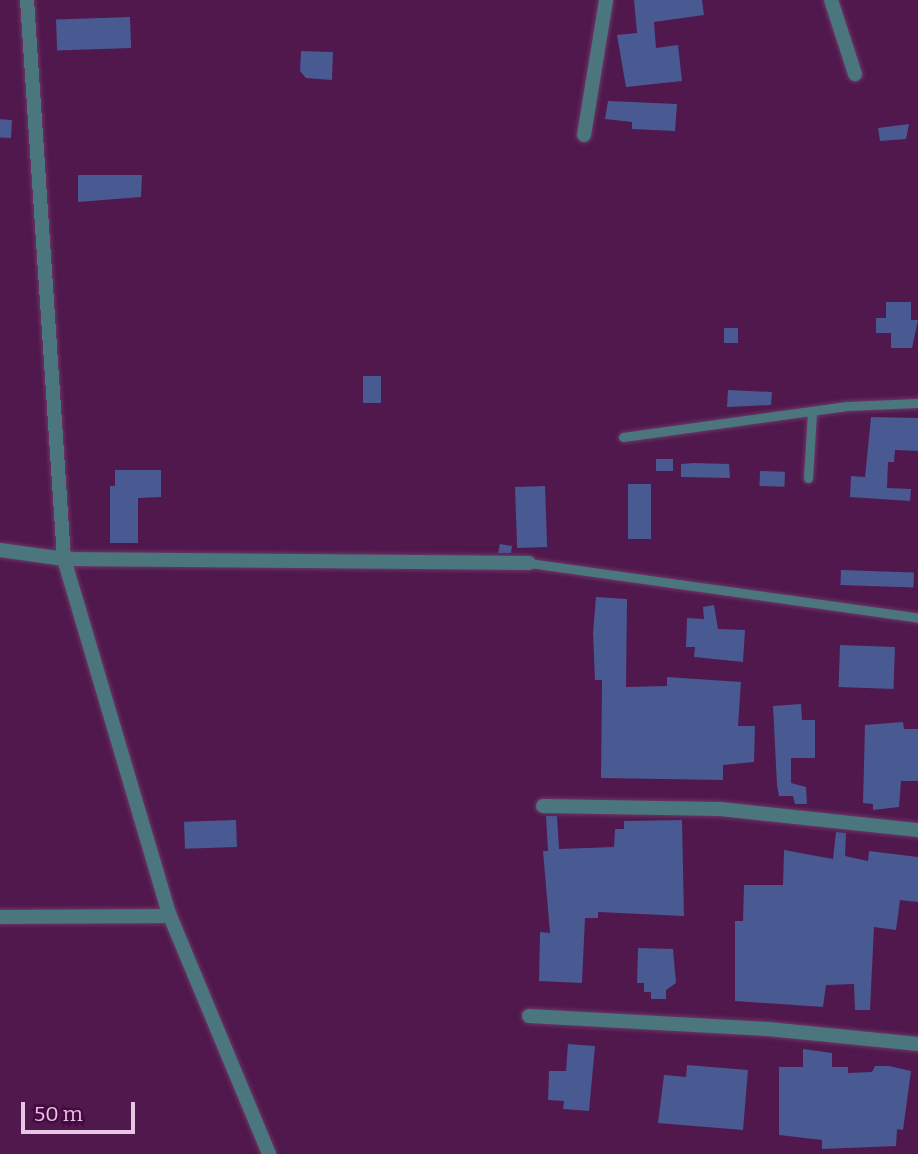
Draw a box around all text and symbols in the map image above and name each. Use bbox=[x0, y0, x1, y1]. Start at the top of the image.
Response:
scale bar bbox=[24, 1088, 138, 1132]
text: 50 m bbox=[34, 1101, 83, 1127]

